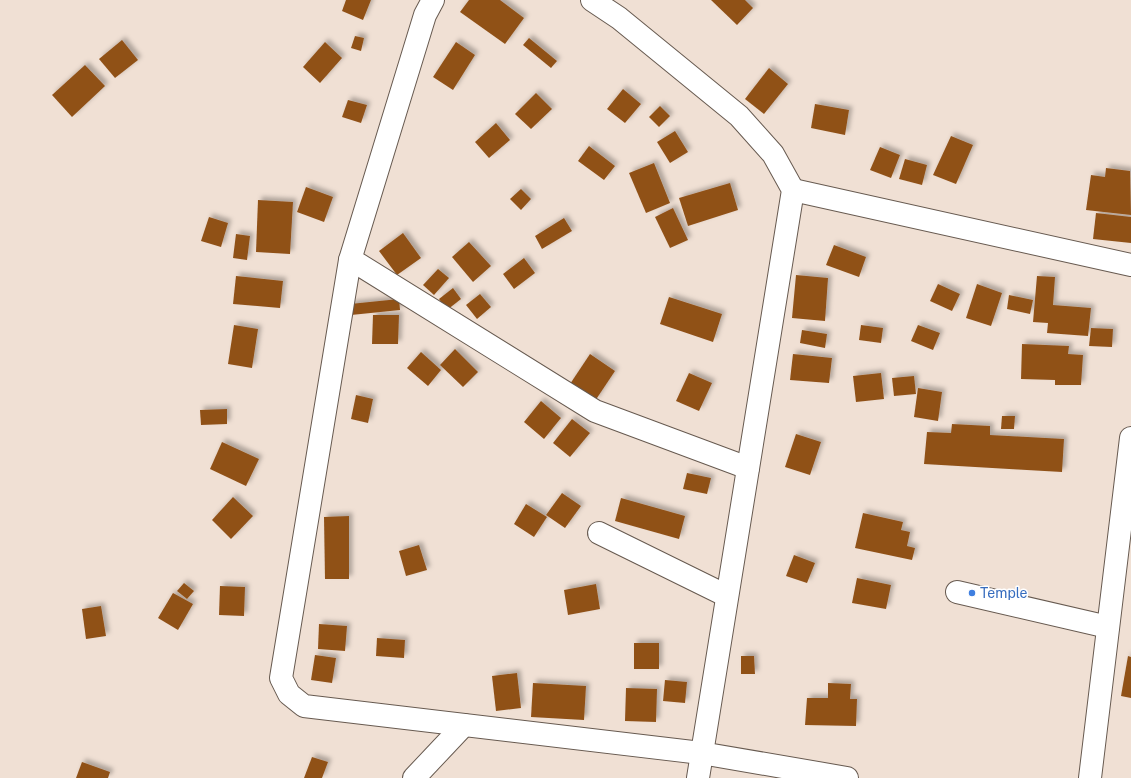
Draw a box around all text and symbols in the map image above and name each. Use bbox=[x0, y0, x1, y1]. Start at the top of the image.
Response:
place label: Temple bbox=[980, 585, 1028, 601]
marker: Temple bbox=[967, 588, 977, 598]

